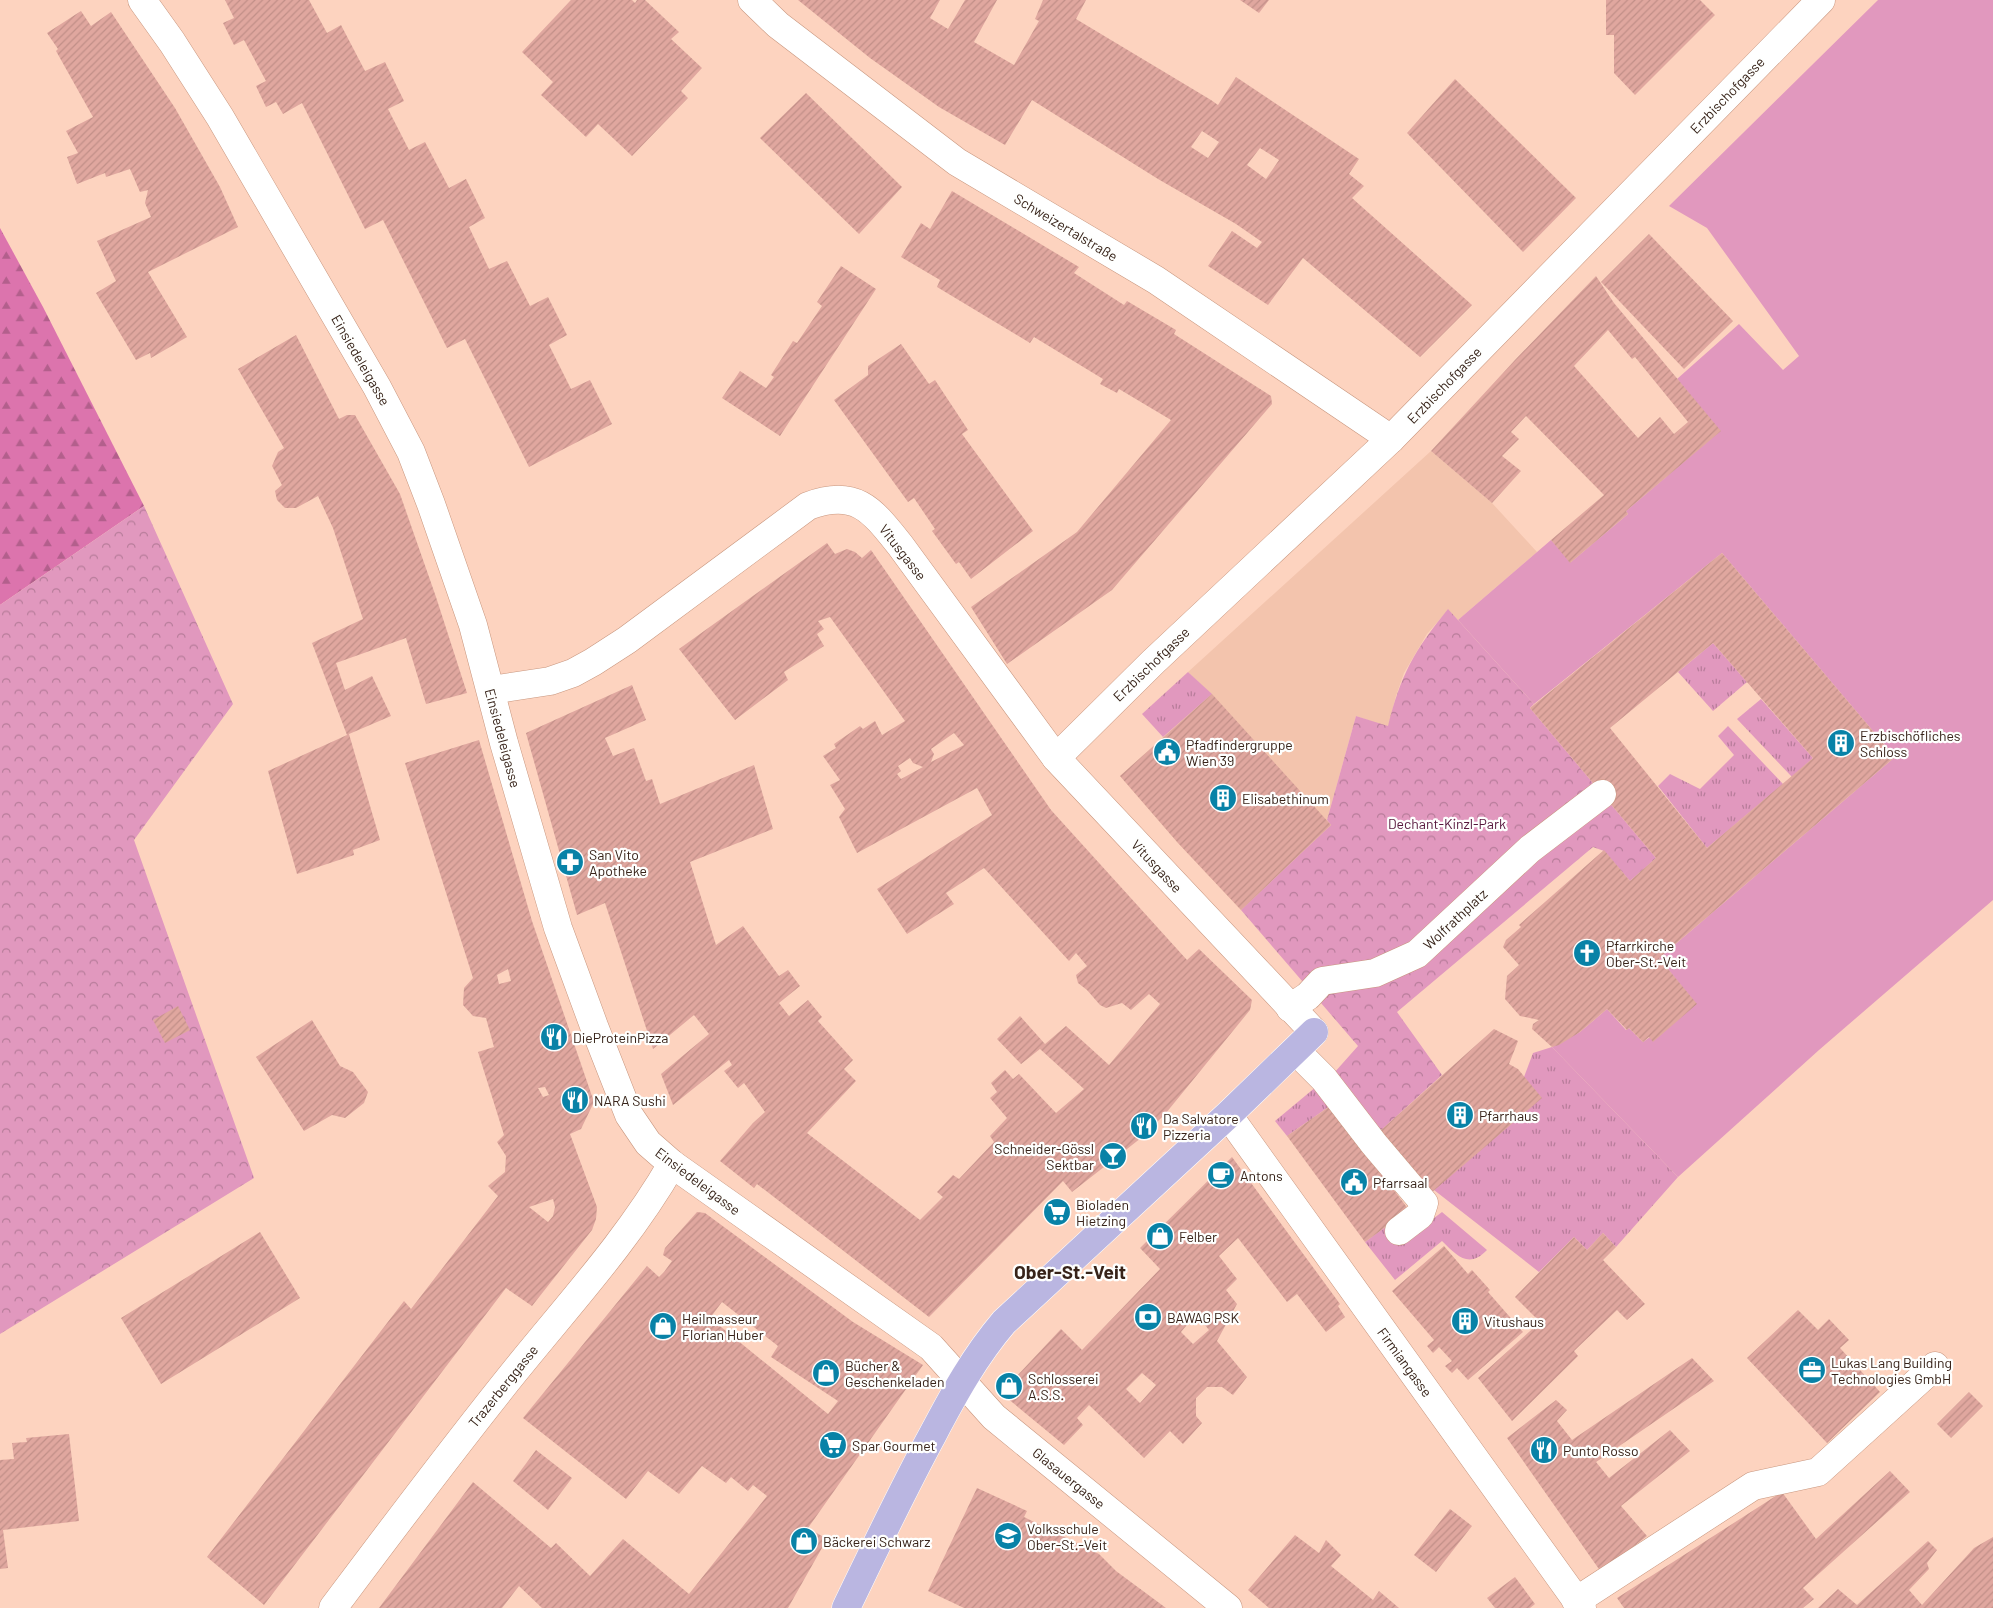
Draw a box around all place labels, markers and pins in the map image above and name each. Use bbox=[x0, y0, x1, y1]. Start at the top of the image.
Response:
place label: Erzbischöfliches Schloss bbox=[1860, 727, 1961, 760]
building icon: Erzbischöfliches Schloss bbox=[1826, 728, 1856, 758]
place label: Pfadfindergruppe Wien 39 bbox=[1186, 736, 1293, 769]
public building icon: Pfadfindergruppe Wien 39 bbox=[1152, 737, 1182, 767]
building icon: Elisabethinum bbox=[1208, 783, 1238, 813]
place label: Elisabethinum bbox=[1242, 790, 1329, 807]
place label: San Vito Apotheke bbox=[589, 846, 647, 879]
pharmacy icon: San Vito Apotheke bbox=[555, 847, 585, 877]
place label: Pfarrkirche Ober-St.-Veit bbox=[1606, 937, 1686, 970]
church icon: Pfarrkirche Ober-St.-Veit bbox=[1572, 938, 1602, 968]
restaurant icon: DieProteinPizza bbox=[539, 1022, 569, 1052]
place label: DieProteinPizza bbox=[573, 1029, 668, 1046]
restaurant icon: NARA Sushi bbox=[560, 1085, 590, 1115]
place label: NARA Sushi bbox=[594, 1092, 666, 1109]
building icon: Pfarrhaus bbox=[1445, 1100, 1475, 1130]
place label: Pfarrhaus bbox=[1479, 1107, 1539, 1124]
place label: Da Salvatore Pizzeria bbox=[1163, 1110, 1239, 1143]
restaurant icon: Da Salvatore Pizzeria bbox=[1129, 1111, 1159, 1141]
place label: Schneider-Gössl Sektbar bbox=[994, 1140, 1094, 1173]
bar icon: Schneider-Gössl Sektbar bbox=[1098, 1141, 1128, 1171]
cafe icon: Antons bbox=[1206, 1160, 1236, 1190]
place label: Antons bbox=[1240, 1167, 1283, 1184]
public building icon: Pfarrsaal bbox=[1339, 1167, 1369, 1197]
place label: Pfarrsaal bbox=[1373, 1174, 1428, 1191]
place label: Bioladen Hietzing bbox=[1076, 1196, 1129, 1229]
supermarket icon: Bioladen Hietzing bbox=[1042, 1197, 1072, 1227]
shop icon: Felber bbox=[1145, 1221, 1175, 1251]
place label: Felber bbox=[1179, 1228, 1217, 1245]
bank icon: BAWAG PSK bbox=[1133, 1302, 1163, 1332]
building icon: Vitushaus bbox=[1450, 1306, 1480, 1336]
place label: BAWAG PSK bbox=[1167, 1309, 1239, 1326]
place label: Heilmasseur Florian Huber bbox=[682, 1310, 764, 1343]
shop icon: Heilmasseur Florian Huber bbox=[648, 1311, 678, 1341]
place label: Vitushaus bbox=[1484, 1313, 1544, 1330]
place label: Lukas Lang Building Technologies GmbH bbox=[1831, 1354, 1952, 1387]
office icon: Lukas Lang Building Technologies GmbH bbox=[1797, 1355, 1827, 1385]
place label: Bücher & Geschenkeladen bbox=[845, 1357, 945, 1390]
shop icon: Bücher & Geschenkeladen bbox=[811, 1358, 841, 1388]
place label: Schlosserei A.S.S. bbox=[1028, 1370, 1099, 1403]
shop icon: Schlosserei A.S.S. bbox=[994, 1371, 1024, 1401]
supermarket icon: Spar Gourmet bbox=[818, 1430, 848, 1460]
restaurant icon: Punto Rosso bbox=[1529, 1435, 1559, 1465]
place label: Spar Gourmet bbox=[852, 1437, 936, 1454]
place label: Punto Rosso bbox=[1563, 1442, 1639, 1459]
place label: Volksschule Ober-St.-Veit bbox=[1027, 1520, 1107, 1553]
school or university icon: Volksschule Ober-St.-Veit bbox=[993, 1521, 1023, 1551]
shop icon: Bäckerei Schwarz bbox=[789, 1526, 819, 1556]
place label: Bäckerei Schwarz bbox=[823, 1533, 930, 1550]

